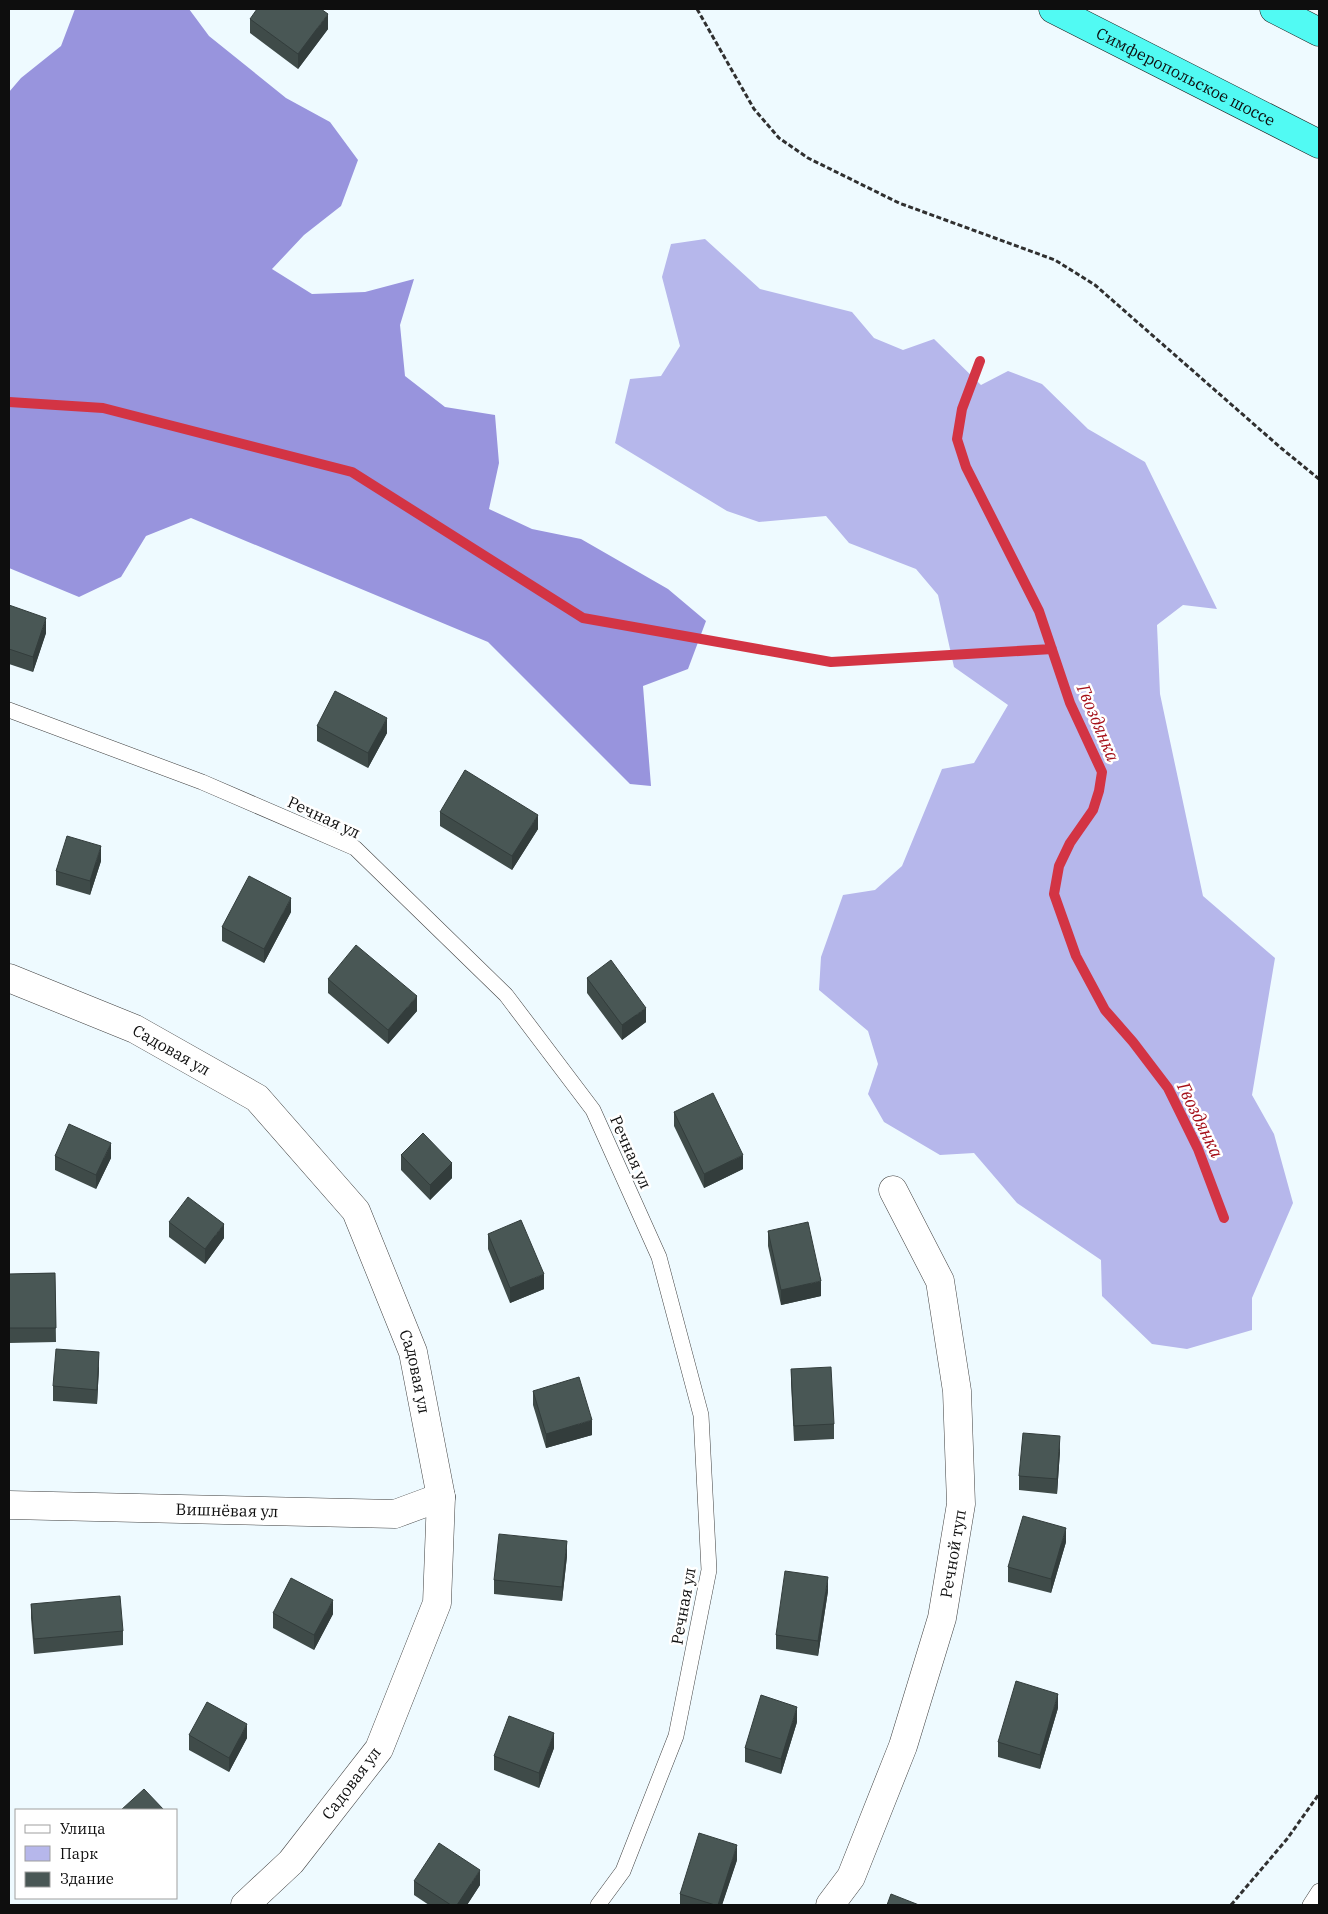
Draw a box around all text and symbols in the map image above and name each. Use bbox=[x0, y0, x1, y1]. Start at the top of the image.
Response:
street label: Симферопольское шоссе bbox=[1093, 23, 1279, 130]
water label: Гвоздянка bbox=[1072, 680, 1125, 765]
street label: Речная ул bbox=[284, 791, 364, 843]
street label: Садовая ул bbox=[129, 1020, 214, 1080]
water label: Гвоздянка bbox=[1172, 1077, 1229, 1162]
street label: Речная ул bbox=[606, 1112, 656, 1192]
street label: Садовая ул bbox=[395, 1327, 435, 1415]
street label: Вишнёвая ул bbox=[175, 1499, 278, 1521]
street label: Речной туп bbox=[935, 1508, 970, 1599]
street label: Речная ул bbox=[666, 1566, 700, 1646]
street label: Садовая ул bbox=[317, 1743, 385, 1823]
legend bbox=[15, 1809, 178, 1899]
text: Улица bbox=[60, 1819, 105, 1838]
text: Парк bbox=[60, 1844, 98, 1863]
text: Здание bbox=[60, 1869, 114, 1888]

